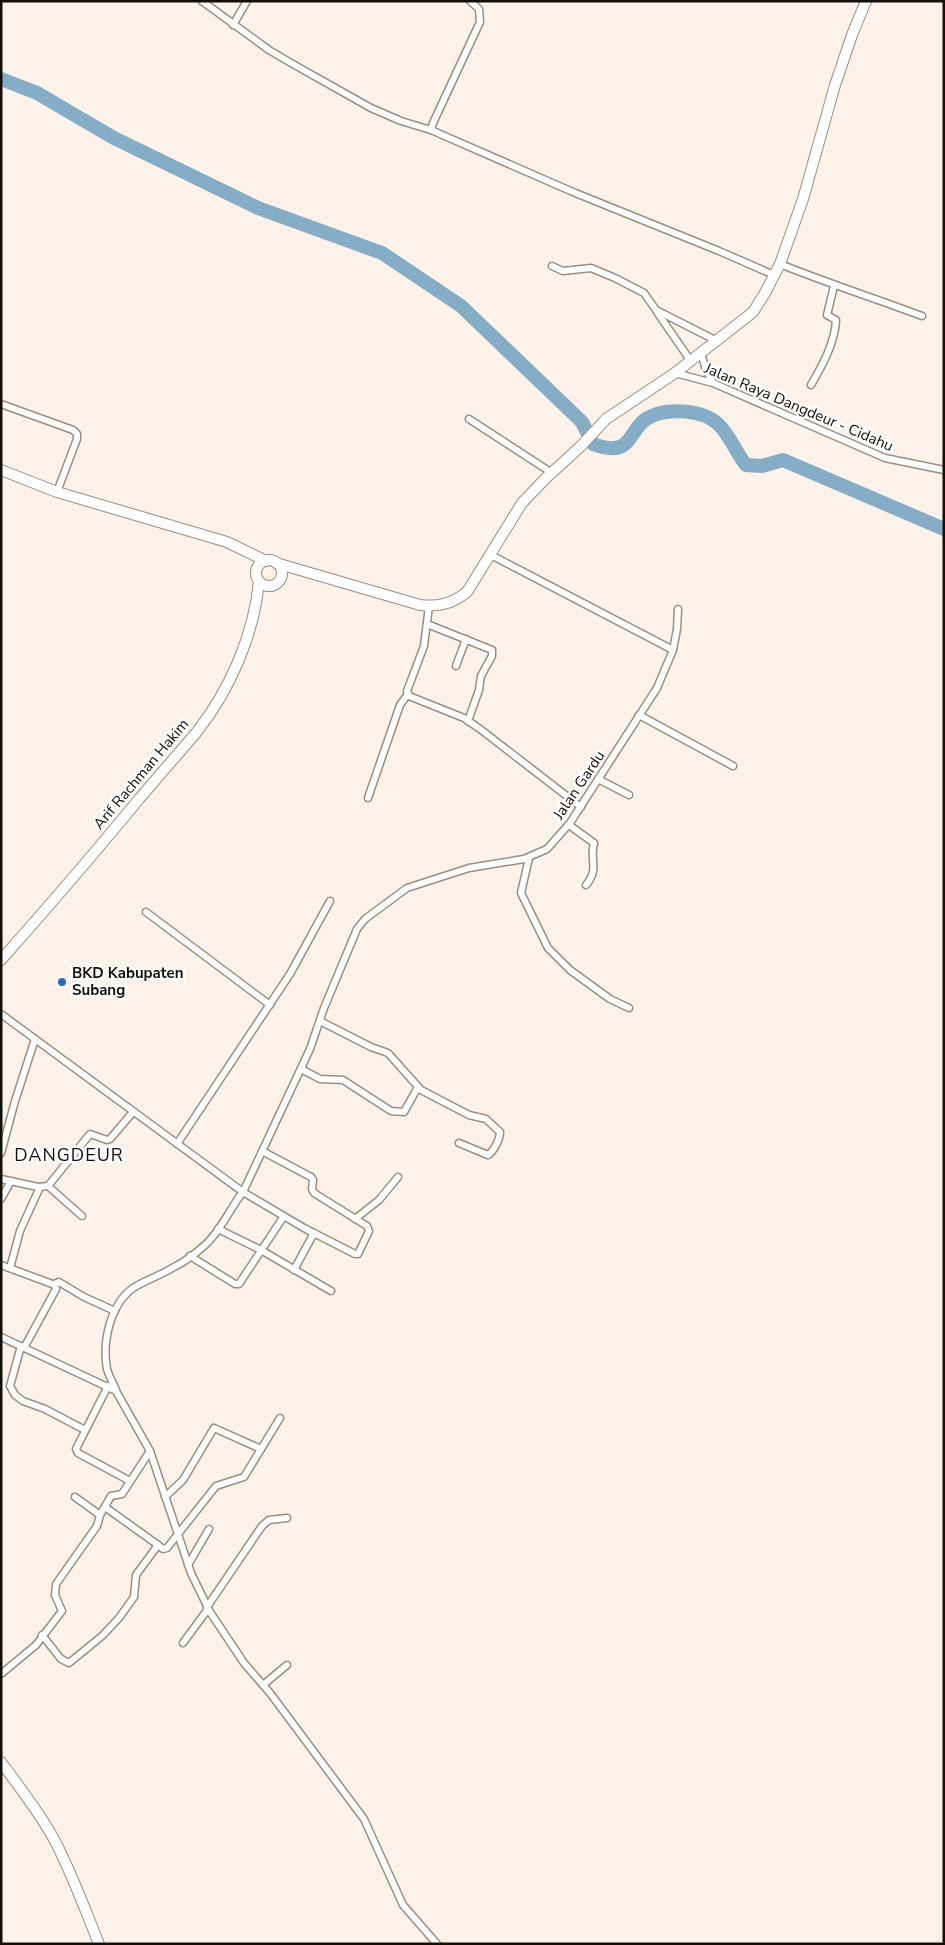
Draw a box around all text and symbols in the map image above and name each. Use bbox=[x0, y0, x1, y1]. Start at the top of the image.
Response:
street label: Jalan Raya Dangdeur - Cidahu bbox=[701, 358, 896, 456]
street label: Arif Rachman Hakim bbox=[89, 715, 193, 833]
street label: Jalan Gardu bbox=[548, 747, 609, 824]
place label: BKD Kabupaten Subang bbox=[72, 963, 183, 1000]
marker: BKD Kabupaten Subang bbox=[56, 976, 68, 988]
district label: DANGDEUR bbox=[14, 1143, 124, 1167]

